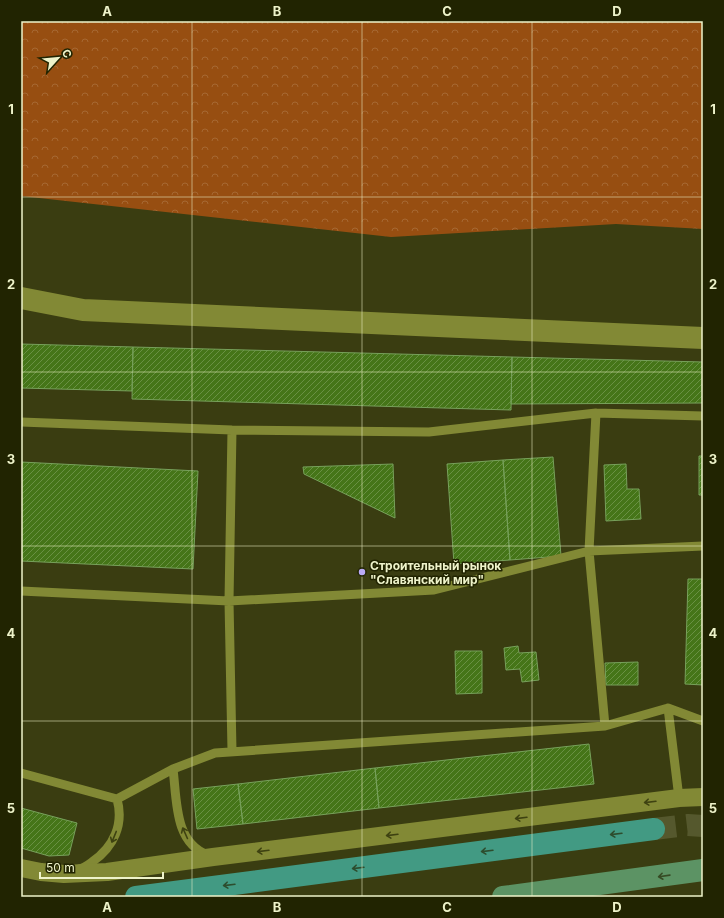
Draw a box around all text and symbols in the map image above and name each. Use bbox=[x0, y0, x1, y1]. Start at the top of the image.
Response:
text: A bbox=[102, 3, 112, 19]
text: B bbox=[273, 3, 282, 19]
text: C bbox=[442, 3, 452, 19]
text: D bbox=[612, 3, 622, 19]
north arrow bbox=[38, 38, 78, 78]
text: С bbox=[59, 47, 75, 60]
text: 1 bbox=[8, 101, 14, 117]
text: 1 bbox=[710, 101, 716, 117]
text: 2 bbox=[7, 276, 15, 292]
text: 2 bbox=[709, 276, 717, 292]
text: 3 bbox=[7, 451, 15, 467]
text: 3 bbox=[709, 451, 717, 467]
place label: Строительный рынок "Славянский мир" bbox=[370, 558, 501, 587]
marker: Строительный рынок "Славянский мир" bbox=[357, 567, 367, 577]
text: 4 bbox=[7, 625, 16, 641]
text: 4 bbox=[709, 625, 718, 641]
one-way arrow bbox=[644, 798, 657, 806]
text: 5 bbox=[7, 800, 15, 816]
text: 5 bbox=[709, 800, 717, 816]
one-way arrow bbox=[515, 814, 528, 822]
one-way arrow bbox=[181, 828, 188, 840]
one-way arrow bbox=[109, 830, 117, 842]
one-way arrow bbox=[610, 830, 623, 838]
one-way arrow bbox=[386, 831, 399, 838]
one-way arrow bbox=[257, 847, 270, 855]
one-way arrow bbox=[481, 847, 494, 855]
scale bar bbox=[40, 854, 163, 880]
text: 50 m bbox=[46, 860, 75, 875]
one-way arrow bbox=[352, 864, 365, 872]
one-way arrow bbox=[658, 872, 671, 879]
one-way arrow bbox=[223, 881, 236, 889]
text: A bbox=[102, 899, 112, 915]
text: B bbox=[273, 899, 282, 915]
text: C bbox=[442, 899, 452, 915]
text: D bbox=[612, 899, 622, 915]

